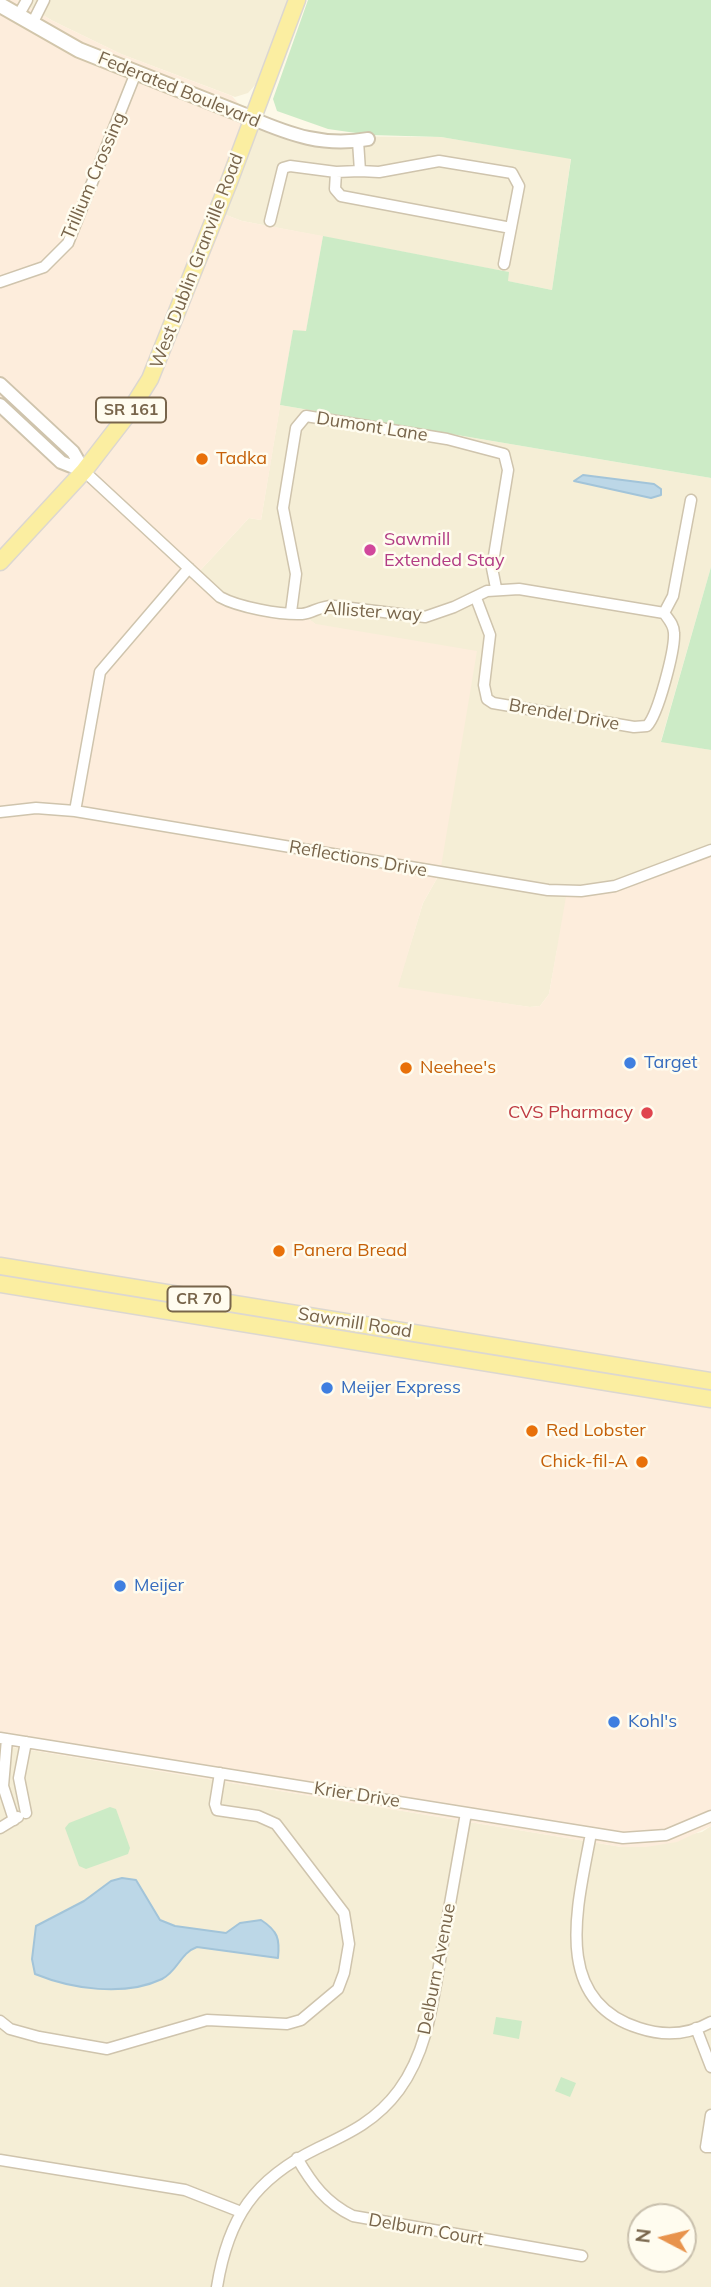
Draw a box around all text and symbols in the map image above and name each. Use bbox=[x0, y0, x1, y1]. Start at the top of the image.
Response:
street label: Federated Boulevard bbox=[95, 48, 263, 132]
street label: Trillium Crossing bbox=[57, 109, 131, 243]
street label: West Dublin Granville Road bbox=[146, 150, 248, 372]
road number: SR 161 bbox=[96, 398, 166, 422]
street label: Dumont Lane bbox=[315, 408, 429, 446]
place label: Tadka bbox=[216, 448, 267, 470]
marker: Tadka bbox=[194, 451, 210, 467]
place label: Sawmill Extended Stay bbox=[384, 529, 505, 572]
marker: Sawmill Extended Stay bbox=[362, 542, 378, 558]
street label: Allister way bbox=[323, 598, 423, 626]
street label: Brendel Drive bbox=[507, 695, 621, 735]
street label: Reflections Drive bbox=[287, 836, 429, 882]
place label: Target bbox=[644, 1052, 698, 1074]
marker: Target bbox=[622, 1055, 638, 1071]
place label: Neehee's bbox=[420, 1057, 496, 1079]
marker: Neehee's bbox=[398, 1060, 414, 1076]
place label: CVS Pharmacy bbox=[508, 1102, 633, 1124]
marker: CVS Pharmacy bbox=[639, 1105, 655, 1121]
place label: Panera Bread bbox=[293, 1240, 407, 1262]
marker: Panera Bread bbox=[271, 1243, 287, 1259]
road number: CR 70 bbox=[168, 1287, 230, 1312]
street label: Sawmill Road bbox=[296, 1303, 414, 1343]
place label: Meijer Express bbox=[341, 1377, 461, 1399]
marker: Meijer Express bbox=[319, 1380, 335, 1396]
place label: Red Lobster bbox=[546, 1420, 646, 1442]
marker: Red Lobster bbox=[524, 1423, 540, 1439]
place label: Chick-fil-A bbox=[540, 1451, 628, 1473]
marker: Chick-fil-A bbox=[634, 1454, 650, 1470]
place label: Meijer bbox=[134, 1575, 184, 1597]
marker: Meijer bbox=[112, 1578, 128, 1594]
place label: Kohl's bbox=[628, 1711, 677, 1733]
marker: Kohl's bbox=[606, 1714, 622, 1730]
street label: Krier Drive bbox=[312, 1778, 402, 1812]
street label: Delburn Avenue bbox=[414, 1902, 460, 2036]
north arrow bbox=[627, 2203, 697, 2273]
street label: Delburn Court bbox=[367, 2209, 485, 2251]
text: N bbox=[630, 2227, 656, 2244]

